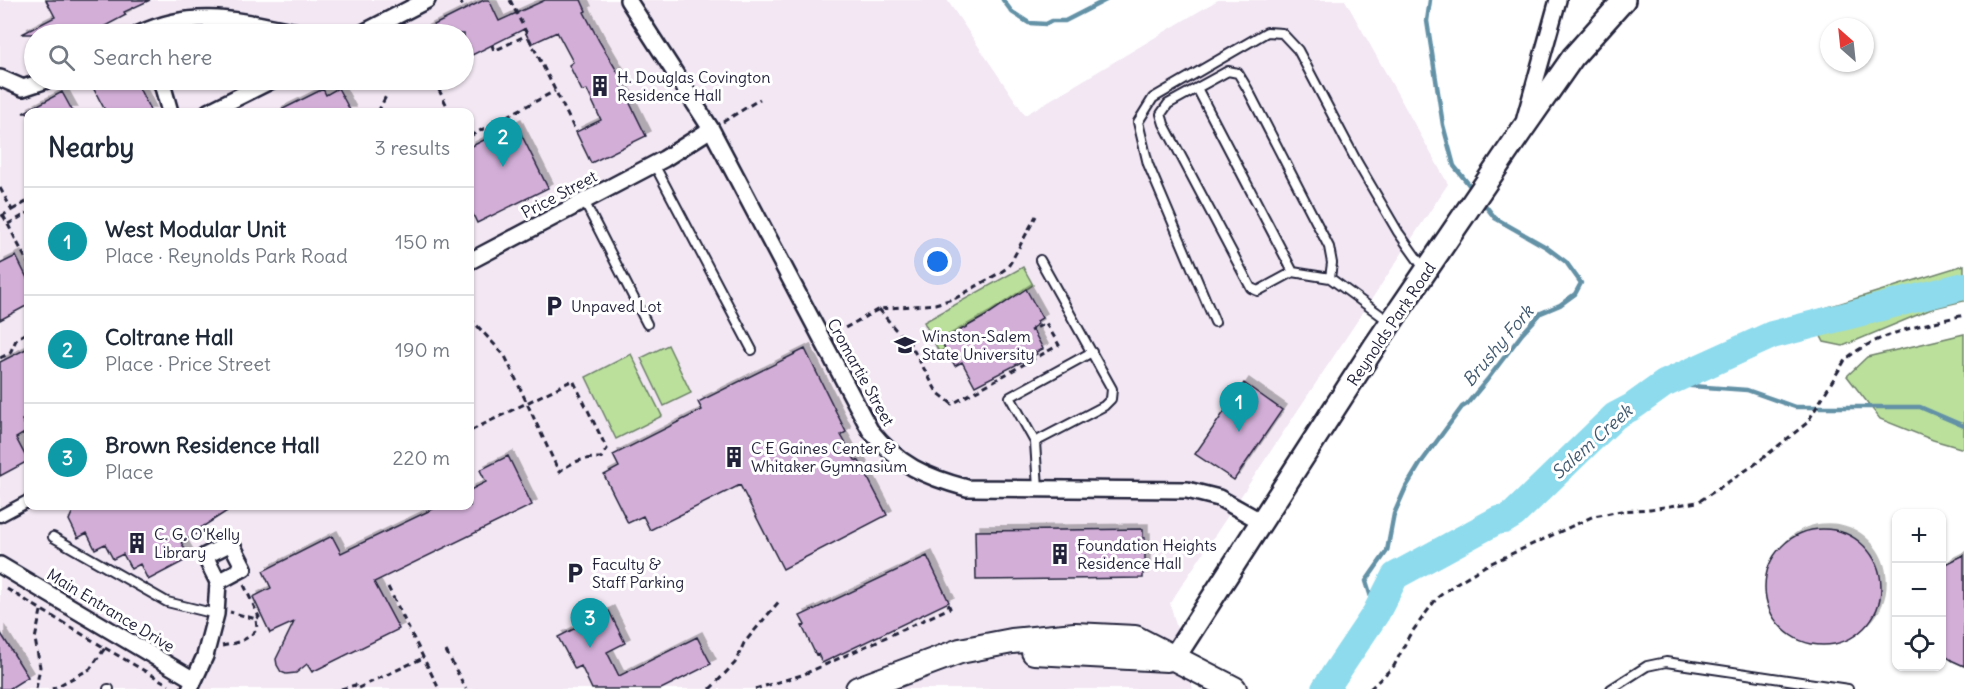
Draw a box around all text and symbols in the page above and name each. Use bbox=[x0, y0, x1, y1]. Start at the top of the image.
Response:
north arrow bbox=[1820, 18, 1874, 72]
search box bbox=[24, 24, 474, 90]
icon: search bbox=[45, 41, 78, 74]
text: Search here bbox=[93, 43, 212, 71]
place label: H. Douglas Covington Residence Hall bbox=[617, 67, 771, 105]
building icon: H. Douglas Covington Residence Hall bbox=[588, 74, 612, 98]
pin: 2 bbox=[484, 118, 522, 167]
text: Nearby bbox=[48, 131, 134, 164]
text: 3 results bbox=[374, 135, 450, 160]
street label: Price Street bbox=[518, 165, 601, 222]
text: West Modular Unit bbox=[105, 215, 286, 243]
text: 1 bbox=[64, 229, 71, 254]
text: 150 m bbox=[395, 229, 450, 254]
text: Place · Reynolds Park Road bbox=[105, 243, 348, 268]
your location bbox=[923, 247, 952, 276]
street label: Reynolds Park Road bbox=[1342, 259, 1440, 389]
parking icon: Unpaved Lot bbox=[542, 294, 566, 318]
place label: Unpaved Lot bbox=[571, 296, 662, 316]
water label: Brushy Fork bbox=[1457, 299, 1539, 391]
street label: Cromartie Street bbox=[823, 315, 899, 430]
text: Coltrane Hall bbox=[105, 323, 233, 351]
place label: Winston-Salem State University bbox=[922, 326, 1035, 364]
school or university icon: Winston-Salem State University bbox=[893, 333, 917, 357]
text: 2 bbox=[62, 337, 73, 362]
text: 190 m bbox=[395, 337, 450, 362]
text: Place · Price Street bbox=[105, 351, 271, 376]
pin: 1 bbox=[1220, 382, 1258, 432]
water label: Salem Creek bbox=[1546, 398, 1638, 484]
text: Brown Residence Hall bbox=[105, 431, 320, 459]
place label: C E Gaines Center & Whitaker Gymnasium bbox=[751, 438, 907, 476]
text: 3 bbox=[62, 445, 73, 470]
text: 220 m bbox=[393, 445, 450, 470]
building icon: C E Gaines Center & Whitaker Gymnasium bbox=[722, 445, 746, 469]
text: Place bbox=[105, 459, 153, 484]
map controls bbox=[1892, 509, 1946, 671]
button: + bbox=[1892, 509, 1946, 563]
place label: C. G. O'Kelly Library bbox=[154, 524, 240, 562]
building icon: C. G. O'Kelly Library bbox=[125, 531, 149, 555]
place label: Foundation Heights Residence Hall bbox=[1077, 535, 1217, 573]
building icon: Foundation Heights Residence Hall bbox=[1048, 542, 1072, 566]
place label: Faculty & Staff Parking bbox=[592, 554, 684, 592]
parking icon: Faculty & Staff Parking bbox=[563, 561, 587, 585]
button: − bbox=[1892, 563, 1946, 617]
street label: Main Entrance Drive bbox=[44, 564, 178, 656]
pin: 3 bbox=[570, 598, 610, 648]
button: locate bbox=[1892, 617, 1946, 671]

